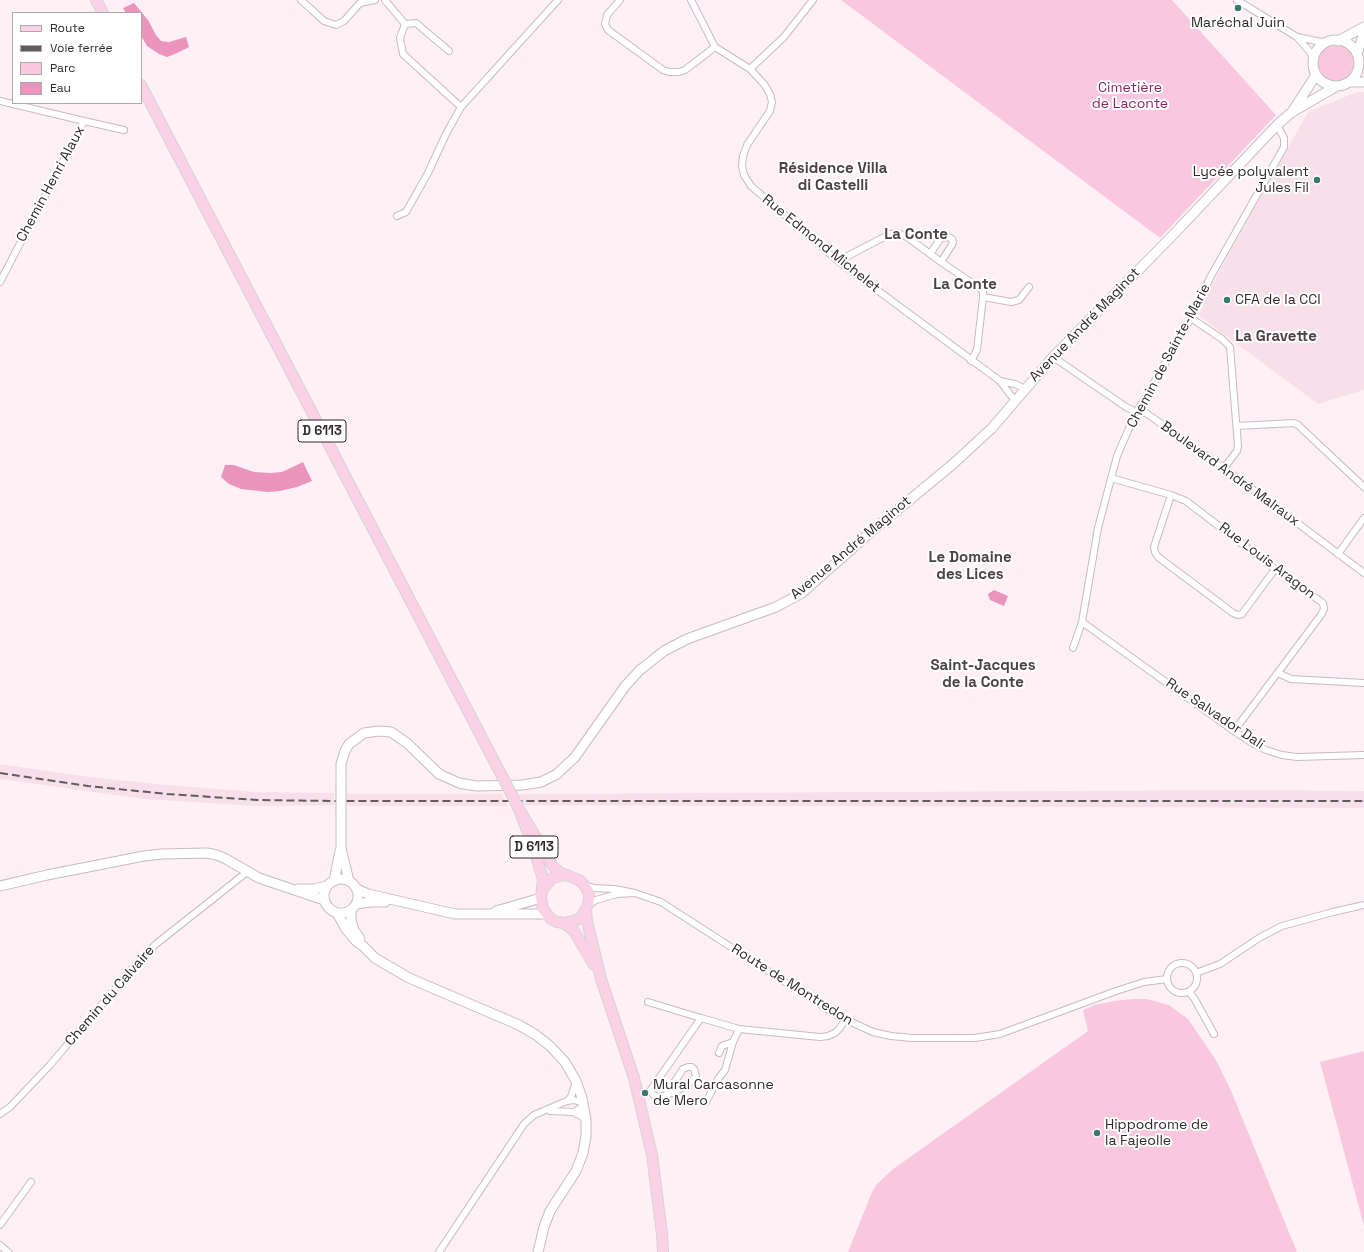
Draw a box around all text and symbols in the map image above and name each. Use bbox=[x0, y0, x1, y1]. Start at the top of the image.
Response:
marker: Maréchal Juin bbox=[1233, 3, 1243, 13]
legend bbox=[12, 12, 142, 104]
place label: Maréchal Juin bbox=[1191, 15, 1285, 31]
text: Route bbox=[50, 20, 85, 36]
text: Voie ferrée bbox=[50, 40, 113, 56]
text: Parc bbox=[50, 60, 75, 76]
text: Eau bbox=[50, 80, 71, 96]
park label: Cimetière de Laconte bbox=[1092, 80, 1168, 112]
street label: Chemin Henri Alaux bbox=[13, 123, 89, 245]
district label: Résidence Villa di Castelli bbox=[779, 160, 887, 195]
place label: Lycée polyvalent Jules Fil bbox=[1193, 164, 1309, 196]
marker: Lycée polyvalent Jules Fil bbox=[1312, 175, 1322, 185]
street label: Rue Edmond Michelet bbox=[759, 191, 883, 297]
district label: La Conte bbox=[884, 226, 948, 244]
street label: Avenue André Maginot bbox=[1026, 264, 1144, 386]
district label: La Conte bbox=[933, 276, 997, 294]
street label: Chemin de Sainte-Marie bbox=[1124, 281, 1214, 431]
place label: CFA de la CCI bbox=[1235, 292, 1321, 308]
marker: CFA de la CCI bbox=[1222, 295, 1232, 305]
district label: La Gravette bbox=[1235, 328, 1317, 346]
street label: Boulevard André Malraux bbox=[1157, 418, 1303, 530]
road number: D 6113 bbox=[298, 420, 346, 442]
street label: Avenue André Maginot bbox=[787, 493, 915, 603]
street label: Rue Louis Aragon bbox=[1215, 519, 1319, 603]
district label: Le Domaine des Lices bbox=[928, 549, 1012, 584]
district label: Saint-Jacques de la Conte bbox=[930, 657, 1036, 692]
street label: Rue Salvador Dali bbox=[1163, 675, 1267, 753]
road number: D 6113 bbox=[510, 836, 558, 858]
street label: Route de Montredon bbox=[728, 941, 856, 1029]
street label: Chemin du Calvaire bbox=[62, 942, 158, 1050]
place label: Mural Carcasonne de Mero bbox=[653, 1077, 774, 1110]
marker: Mural Carcasonne de Mero bbox=[640, 1088, 650, 1098]
place label: Hippodrome de la Fajeolle bbox=[1105, 1117, 1208, 1150]
marker: Hippodrome de la Fajeolle bbox=[1092, 1128, 1102, 1138]

